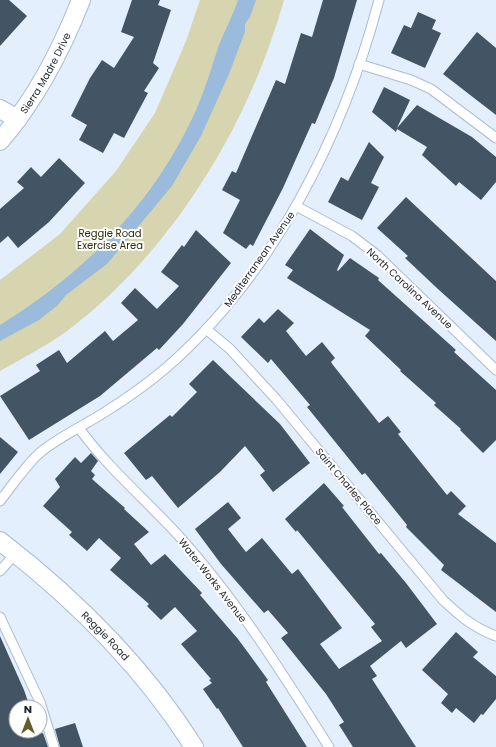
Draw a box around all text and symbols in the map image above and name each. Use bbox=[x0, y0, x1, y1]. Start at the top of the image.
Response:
street label: Sierra Madre Drive bbox=[17, 30, 74, 117]
street label: Mediterranean Avenue bbox=[221, 208, 298, 310]
park label: Reggie Road Exercise Area bbox=[77, 226, 143, 253]
street label: North Carolina Avenue bbox=[363, 244, 456, 332]
street label: Saint Charles Place bbox=[312, 445, 385, 528]
street label: Water Works Avenue bbox=[175, 535, 250, 626]
street label: Reggie Road bbox=[78, 608, 133, 664]
north arrow bbox=[8, 699, 48, 739]
text: N bbox=[24, 701, 32, 717]

